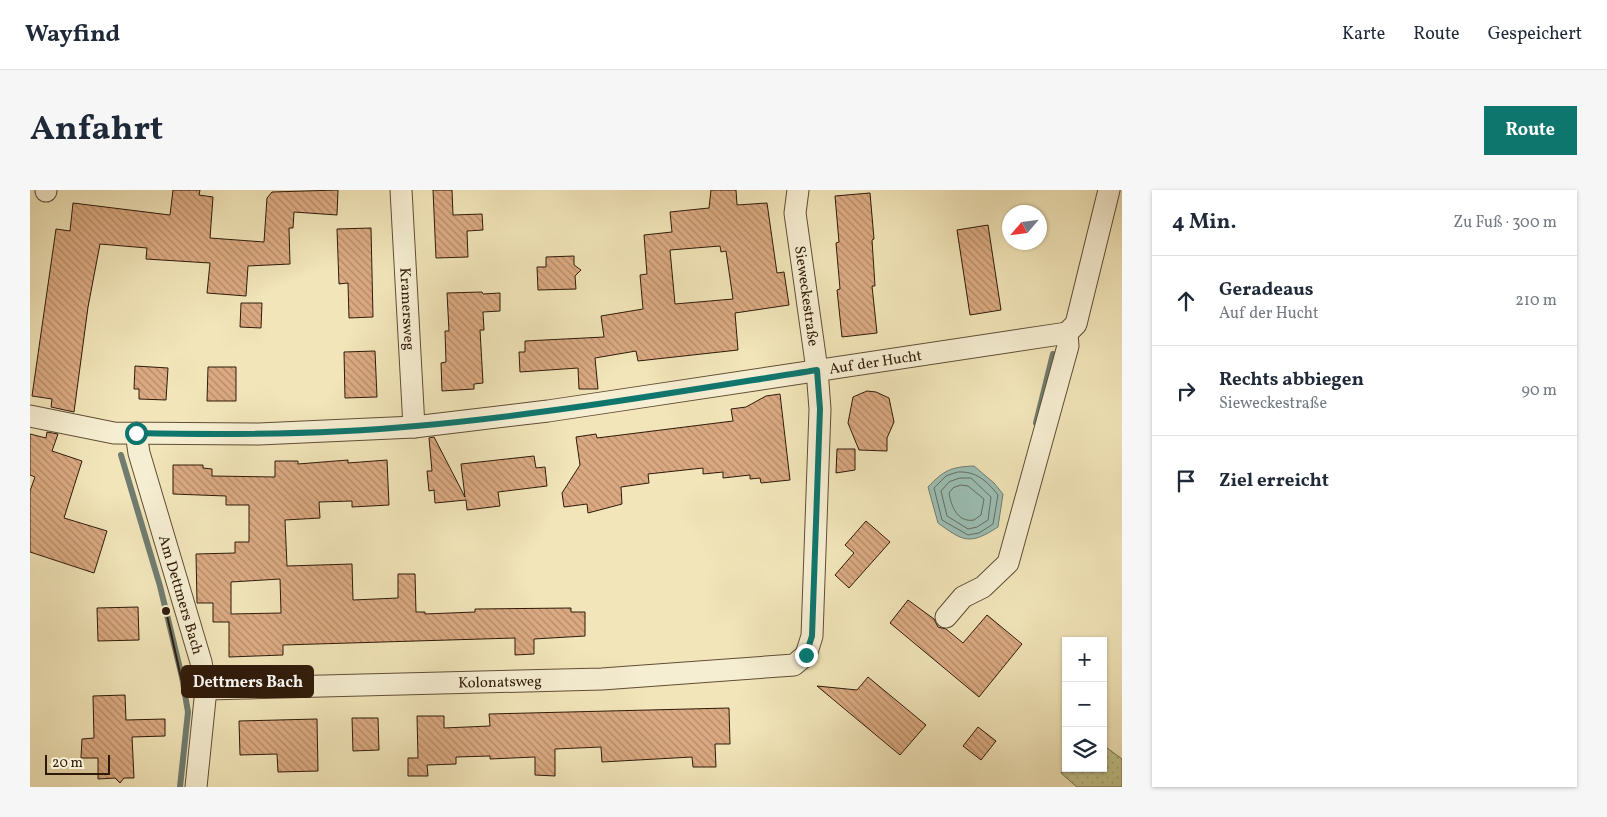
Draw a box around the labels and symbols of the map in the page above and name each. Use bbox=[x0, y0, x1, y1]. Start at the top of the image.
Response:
north arrow bbox=[1002, 205, 1047, 250]
street label: Sieweckestraße bbox=[788, 245, 823, 348]
street label: Kramersweg bbox=[393, 267, 419, 351]
street label: Auf der Hucht bbox=[828, 346, 924, 381]
route start bbox=[125, 422, 148, 445]
street label: Am Dettmers Bach bbox=[152, 533, 207, 657]
route end bbox=[795, 644, 818, 667]
callout: Dettmers Bach bbox=[182, 666, 313, 697]
text: Dettmers Bach bbox=[193, 672, 303, 694]
street label: Kolonatsweg bbox=[458, 672, 542, 695]
scale bar bbox=[45, 752, 110, 775]

